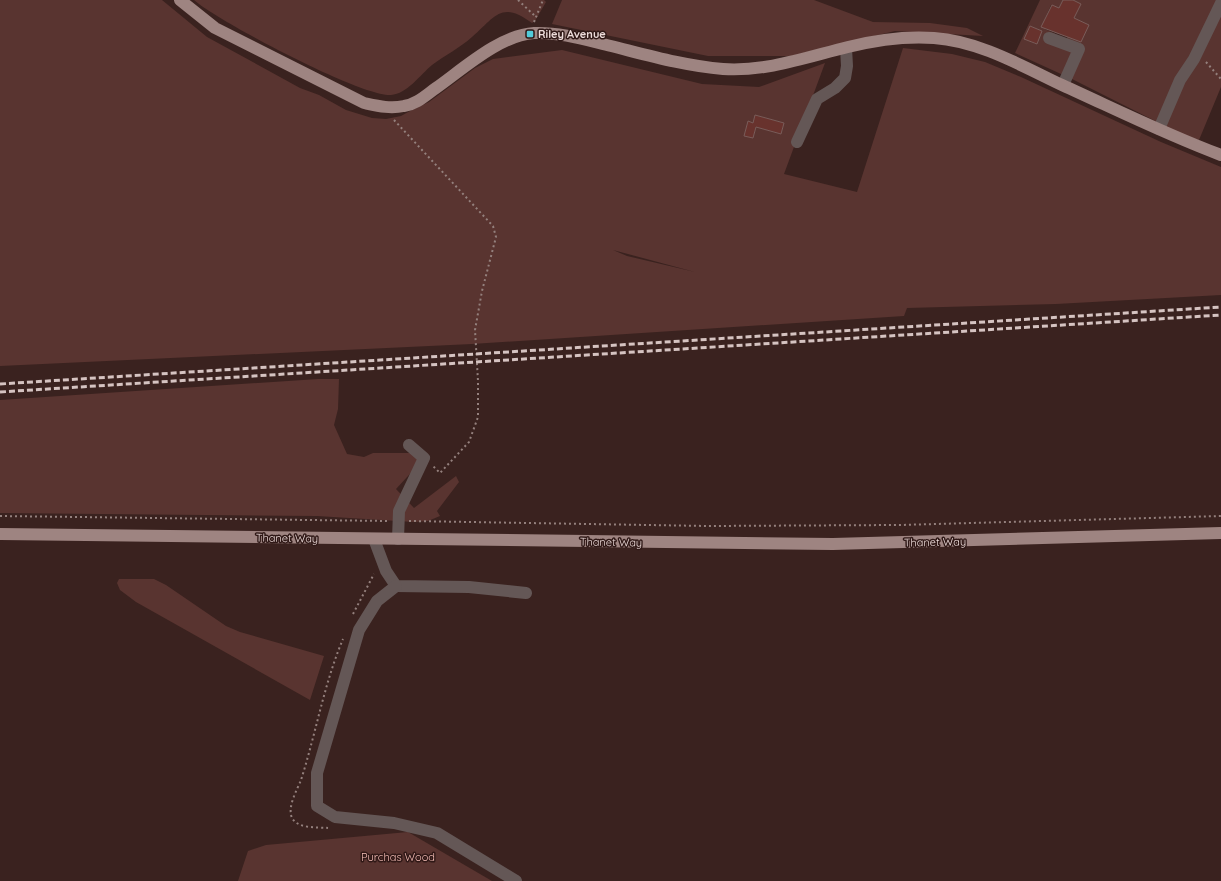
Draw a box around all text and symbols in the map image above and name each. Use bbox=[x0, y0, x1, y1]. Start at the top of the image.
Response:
place label: Riley Avenue bbox=[538, 27, 606, 41]
marker: Riley Avenue bbox=[525, 29, 535, 39]
street label: Thanet Way bbox=[256, 530, 318, 546]
street label: Thanet Way bbox=[580, 534, 642, 550]
street label: Thanet Way bbox=[904, 534, 966, 550]
park label: Purchas Wood bbox=[361, 850, 435, 864]

